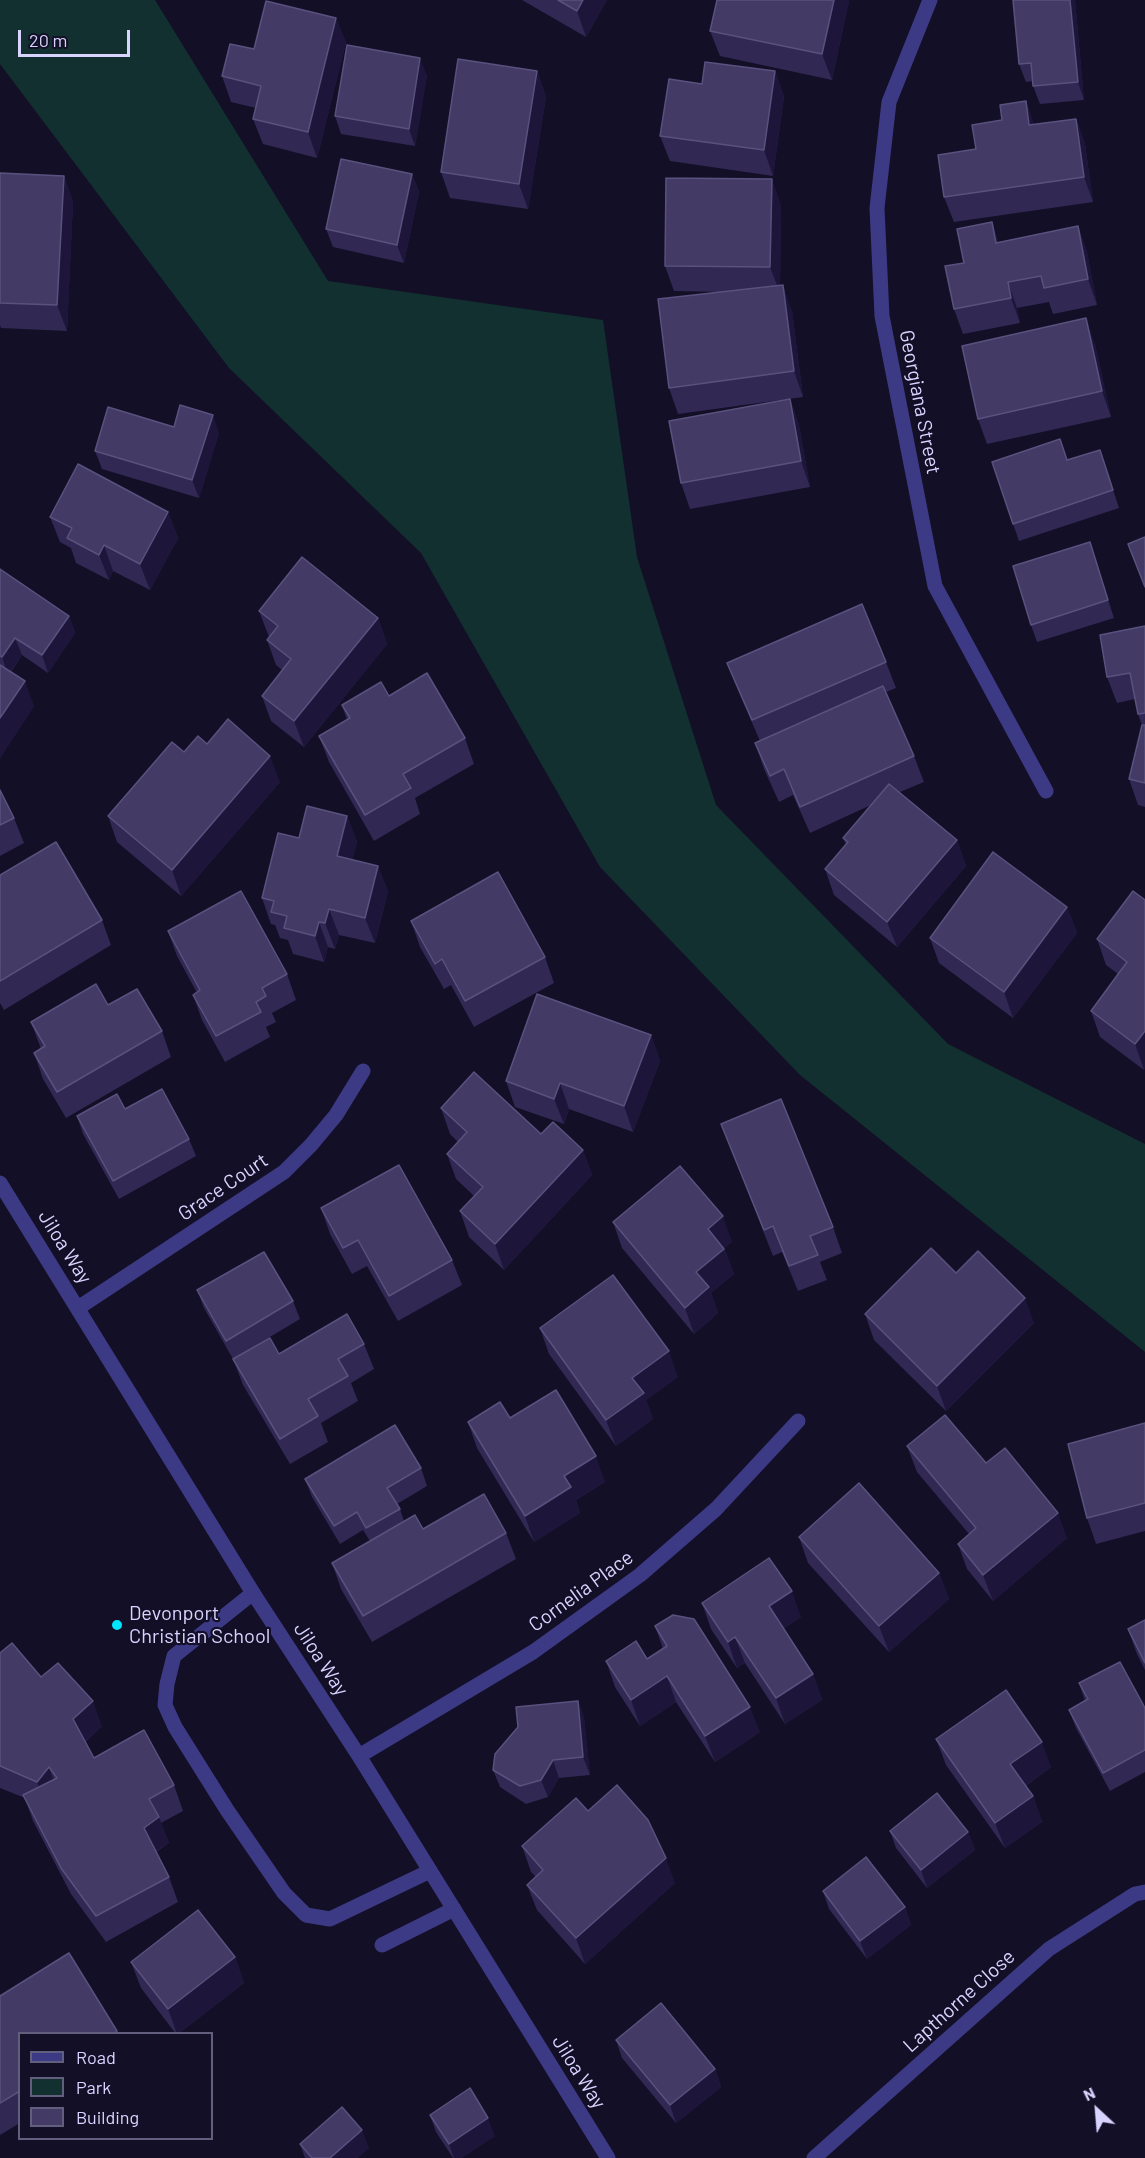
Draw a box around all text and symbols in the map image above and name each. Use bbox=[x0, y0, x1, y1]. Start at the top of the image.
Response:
scale bar bbox=[21, 18, 134, 56]
text: 20 m bbox=[29, 29, 67, 51]
street label: Georgiana Street bbox=[894, 328, 946, 476]
street label: Grace Court bbox=[173, 1148, 273, 1226]
street label: Jiloa Way bbox=[33, 1206, 97, 1288]
street label: Cornelia Place bbox=[524, 1545, 638, 1637]
place label: Devonport Christian School bbox=[129, 1601, 270, 1648]
marker: Devonport Christian School bbox=[110, 1618, 124, 1632]
street label: Jiloa Way bbox=[289, 1618, 353, 1700]
street label: Lapthorne Close bbox=[898, 1945, 1020, 2057]
street label: Jiloa Way bbox=[547, 2031, 611, 2113]
legend bbox=[18, 2032, 213, 2140]
text: Road bbox=[76, 2046, 116, 2068]
text: Park bbox=[76, 2076, 111, 2098]
north arrow bbox=[1067, 2080, 1127, 2140]
text: N bbox=[1080, 2083, 1098, 2104]
text: Building bbox=[76, 2106, 139, 2128]

